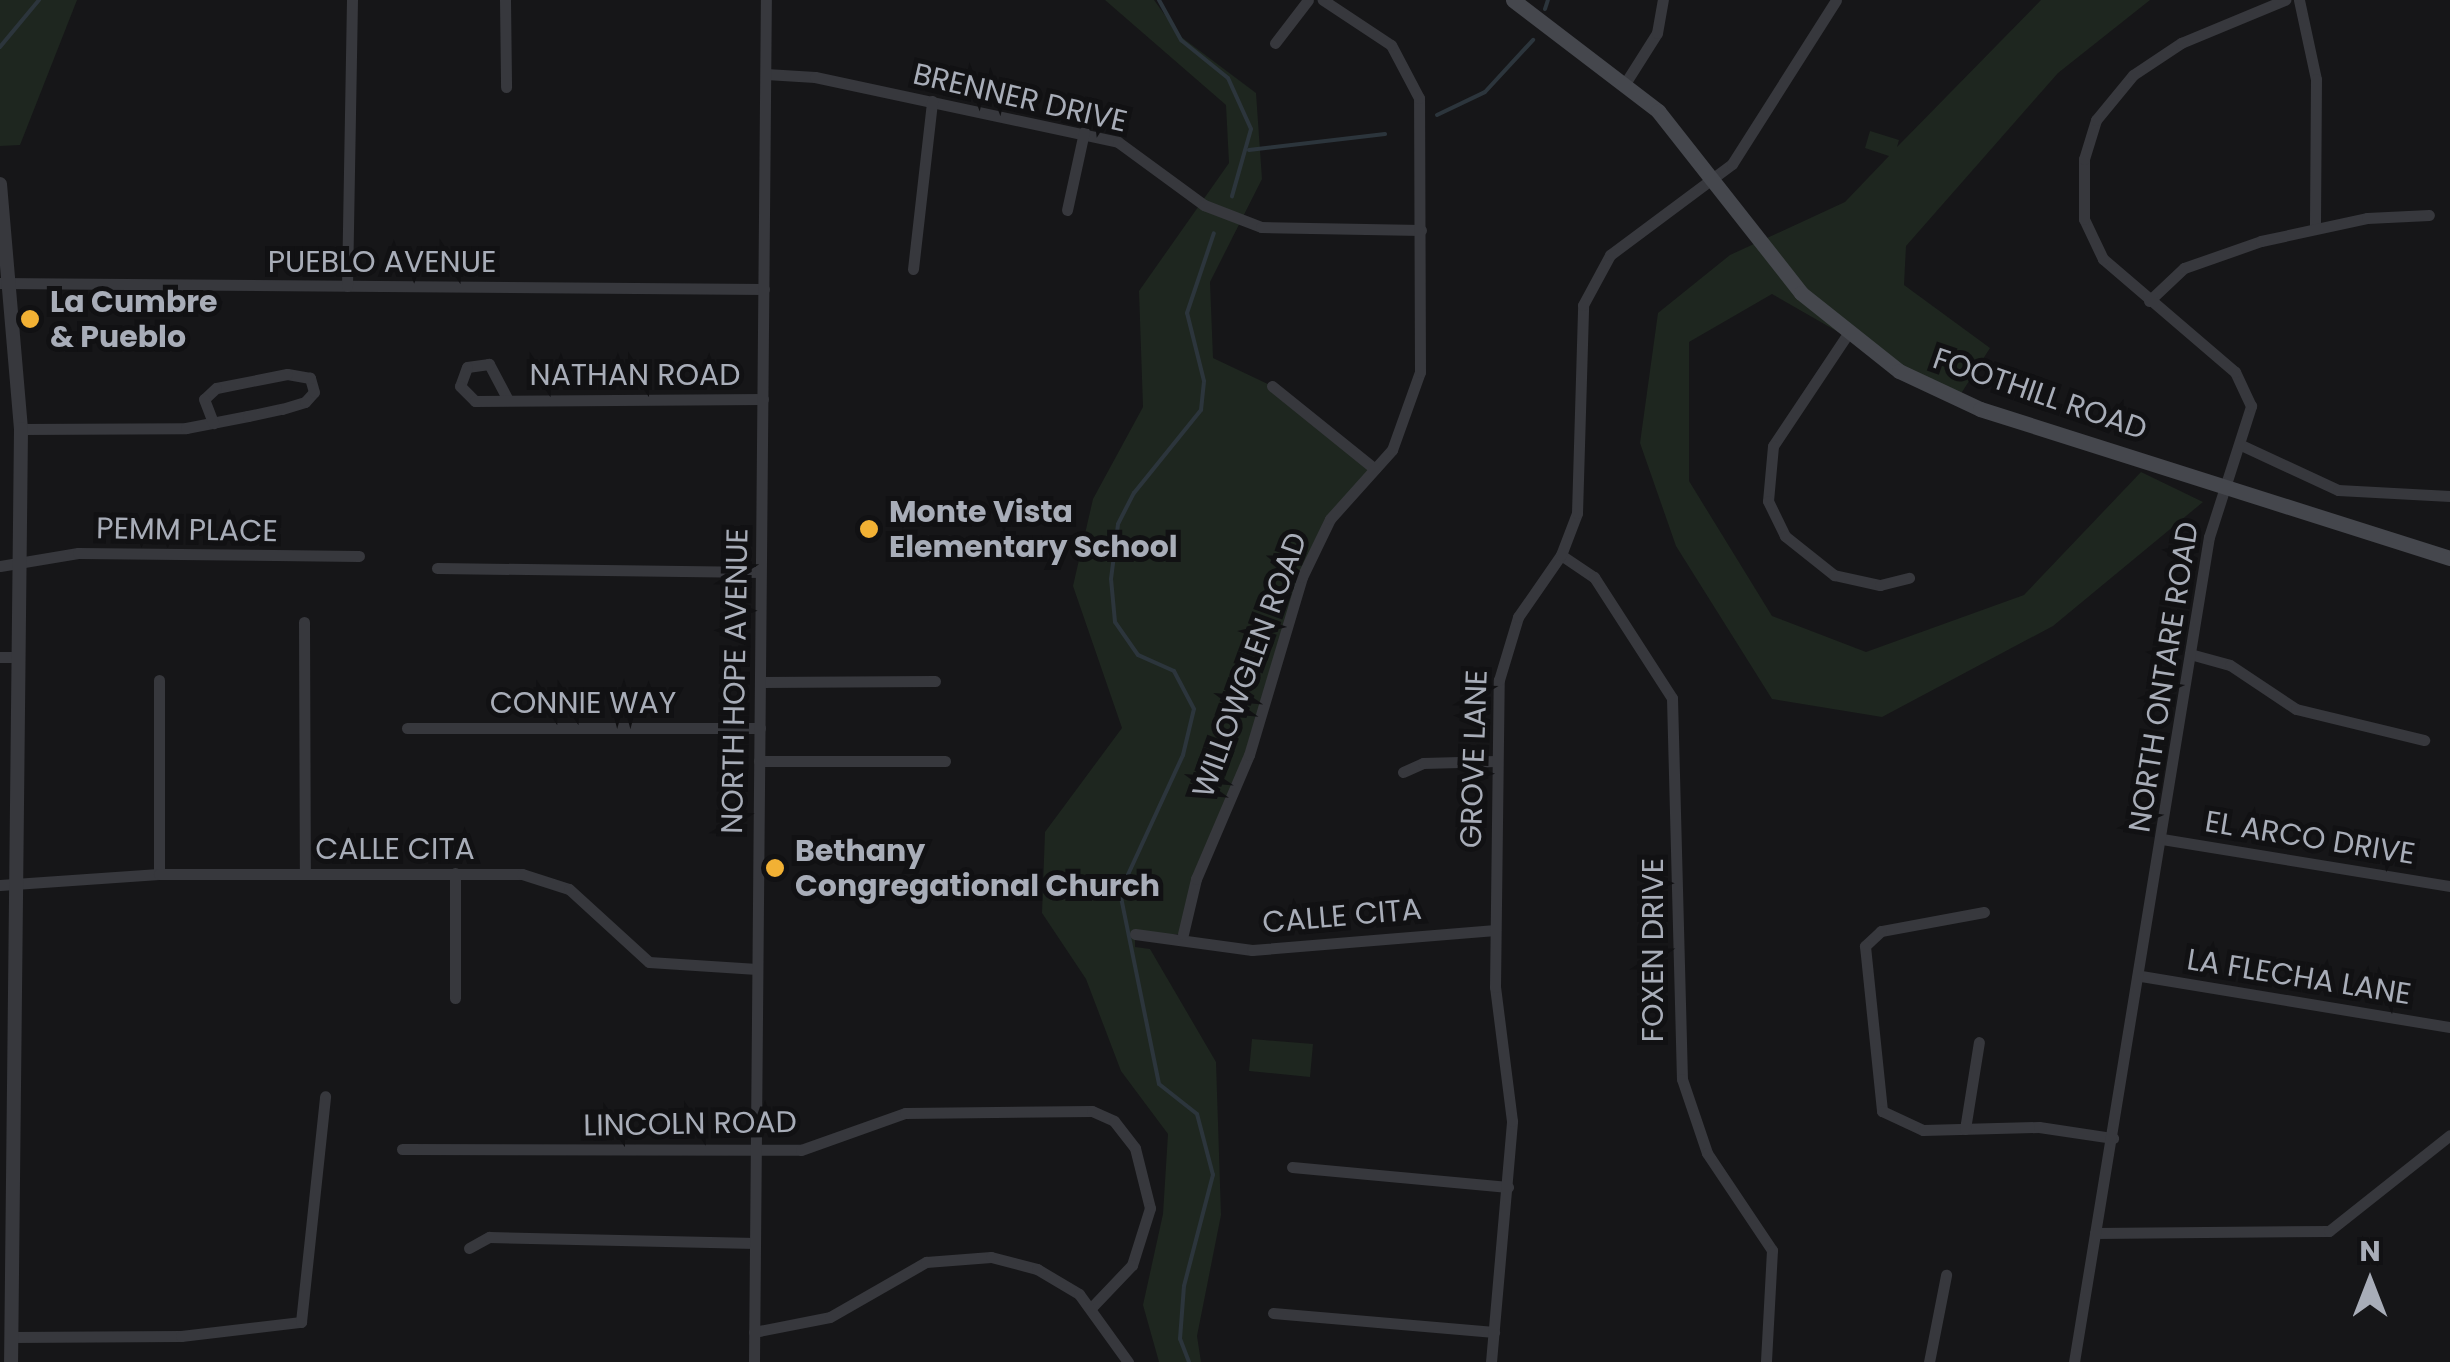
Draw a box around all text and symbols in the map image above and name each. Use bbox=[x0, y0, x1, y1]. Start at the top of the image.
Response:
street label: BRENNER DRIVE bbox=[910, 56, 1130, 140]
street label: PUEBLO AVENUE bbox=[268, 244, 496, 280]
place label: La Cumbre & Pueblo bbox=[50, 284, 218, 354]
marker: La Cumbre & Pueblo bbox=[19, 308, 41, 330]
street label: FOOTHILL ROAD bbox=[1928, 341, 2152, 447]
street label: NATHAN ROAD bbox=[530, 357, 740, 393]
place label: Monte Vista Elementary School bbox=[889, 494, 1178, 564]
street label: PEMM PLACE bbox=[96, 510, 278, 550]
marker: Monte Vista Elementary School bbox=[858, 518, 880, 540]
street label: NORTH ONTARE ROAD bbox=[2122, 519, 2206, 835]
street label: NORTH HOPE AVENUE bbox=[714, 528, 756, 834]
street label: WILLOWGLEN ROAD bbox=[1185, 528, 1315, 802]
street label: GROVE LANE bbox=[1453, 669, 1495, 849]
street label: CONNIE WAY bbox=[490, 685, 676, 721]
street label: EL ARCO DRIVE bbox=[2202, 804, 2418, 872]
street label: CALLE CITA bbox=[315, 831, 475, 867]
place label: Bethany Congregational Church bbox=[795, 833, 1160, 904]
marker: Bethany Congregational Church bbox=[764, 857, 786, 879]
street label: FOXEN DRIVE bbox=[1635, 858, 1671, 1042]
street label: CALLE CITA bbox=[1261, 891, 1423, 941]
street label: LA FLECHA LANE bbox=[2184, 942, 2414, 1012]
street label: LINCOLN ROAD bbox=[583, 1104, 797, 1144]
north arrow bbox=[2320, 1232, 2420, 1332]
text: N bbox=[2359, 1232, 2381, 1271]

